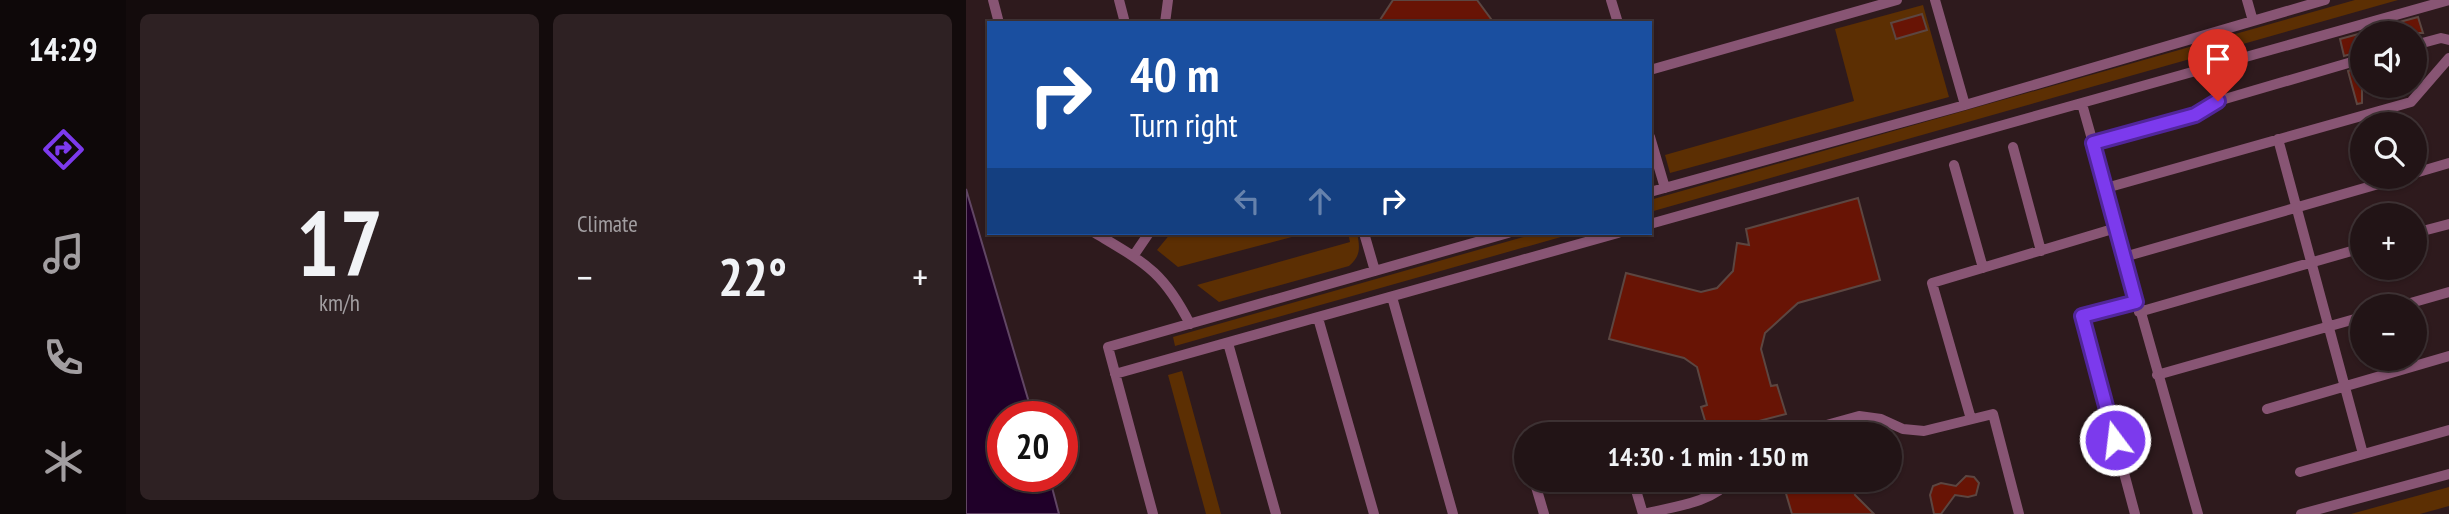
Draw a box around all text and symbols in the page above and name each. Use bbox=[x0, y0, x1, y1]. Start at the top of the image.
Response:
map controls bbox=[2350, 21, 2427, 371]
button: sound bbox=[2350, 21, 2427, 98]
text: 14:29 bbox=[28, 28, 98, 70]
pin bbox=[2188, 29, 2248, 101]
icon: arrive bbox=[2199, 40, 2237, 78]
text: 40 m bbox=[1130, 42, 1219, 106]
icon: right bbox=[1015, 49, 1106, 140]
text: Turn right bbox=[1130, 104, 1238, 146]
button: search bbox=[2350, 112, 2427, 189]
icon: directions bbox=[39, 125, 88, 174]
icon: left bbox=[1228, 182, 1266, 220]
icon: ahead bbox=[1301, 182, 1339, 220]
icon: right bbox=[1374, 182, 1412, 220]
text: 17 bbox=[296, 183, 383, 301]
button: + bbox=[2350, 203, 2427, 280]
text: Climate bbox=[577, 209, 638, 238]
icon: music bbox=[39, 229, 88, 278]
text: 22° bbox=[718, 243, 787, 310]
text: − bbox=[577, 252, 593, 301]
text: + bbox=[912, 252, 928, 301]
text: km/h bbox=[319, 288, 360, 317]
button: − bbox=[2350, 294, 2427, 371]
icon: phone bbox=[39, 333, 88, 382]
speed limit sign: 20 bbox=[987, 401, 1078, 492]
position arrow bbox=[2078, 403, 2152, 477]
icon: climate bbox=[39, 437, 88, 486]
text: 14:30 · 1 min · 150 m bbox=[1608, 440, 1808, 473]

